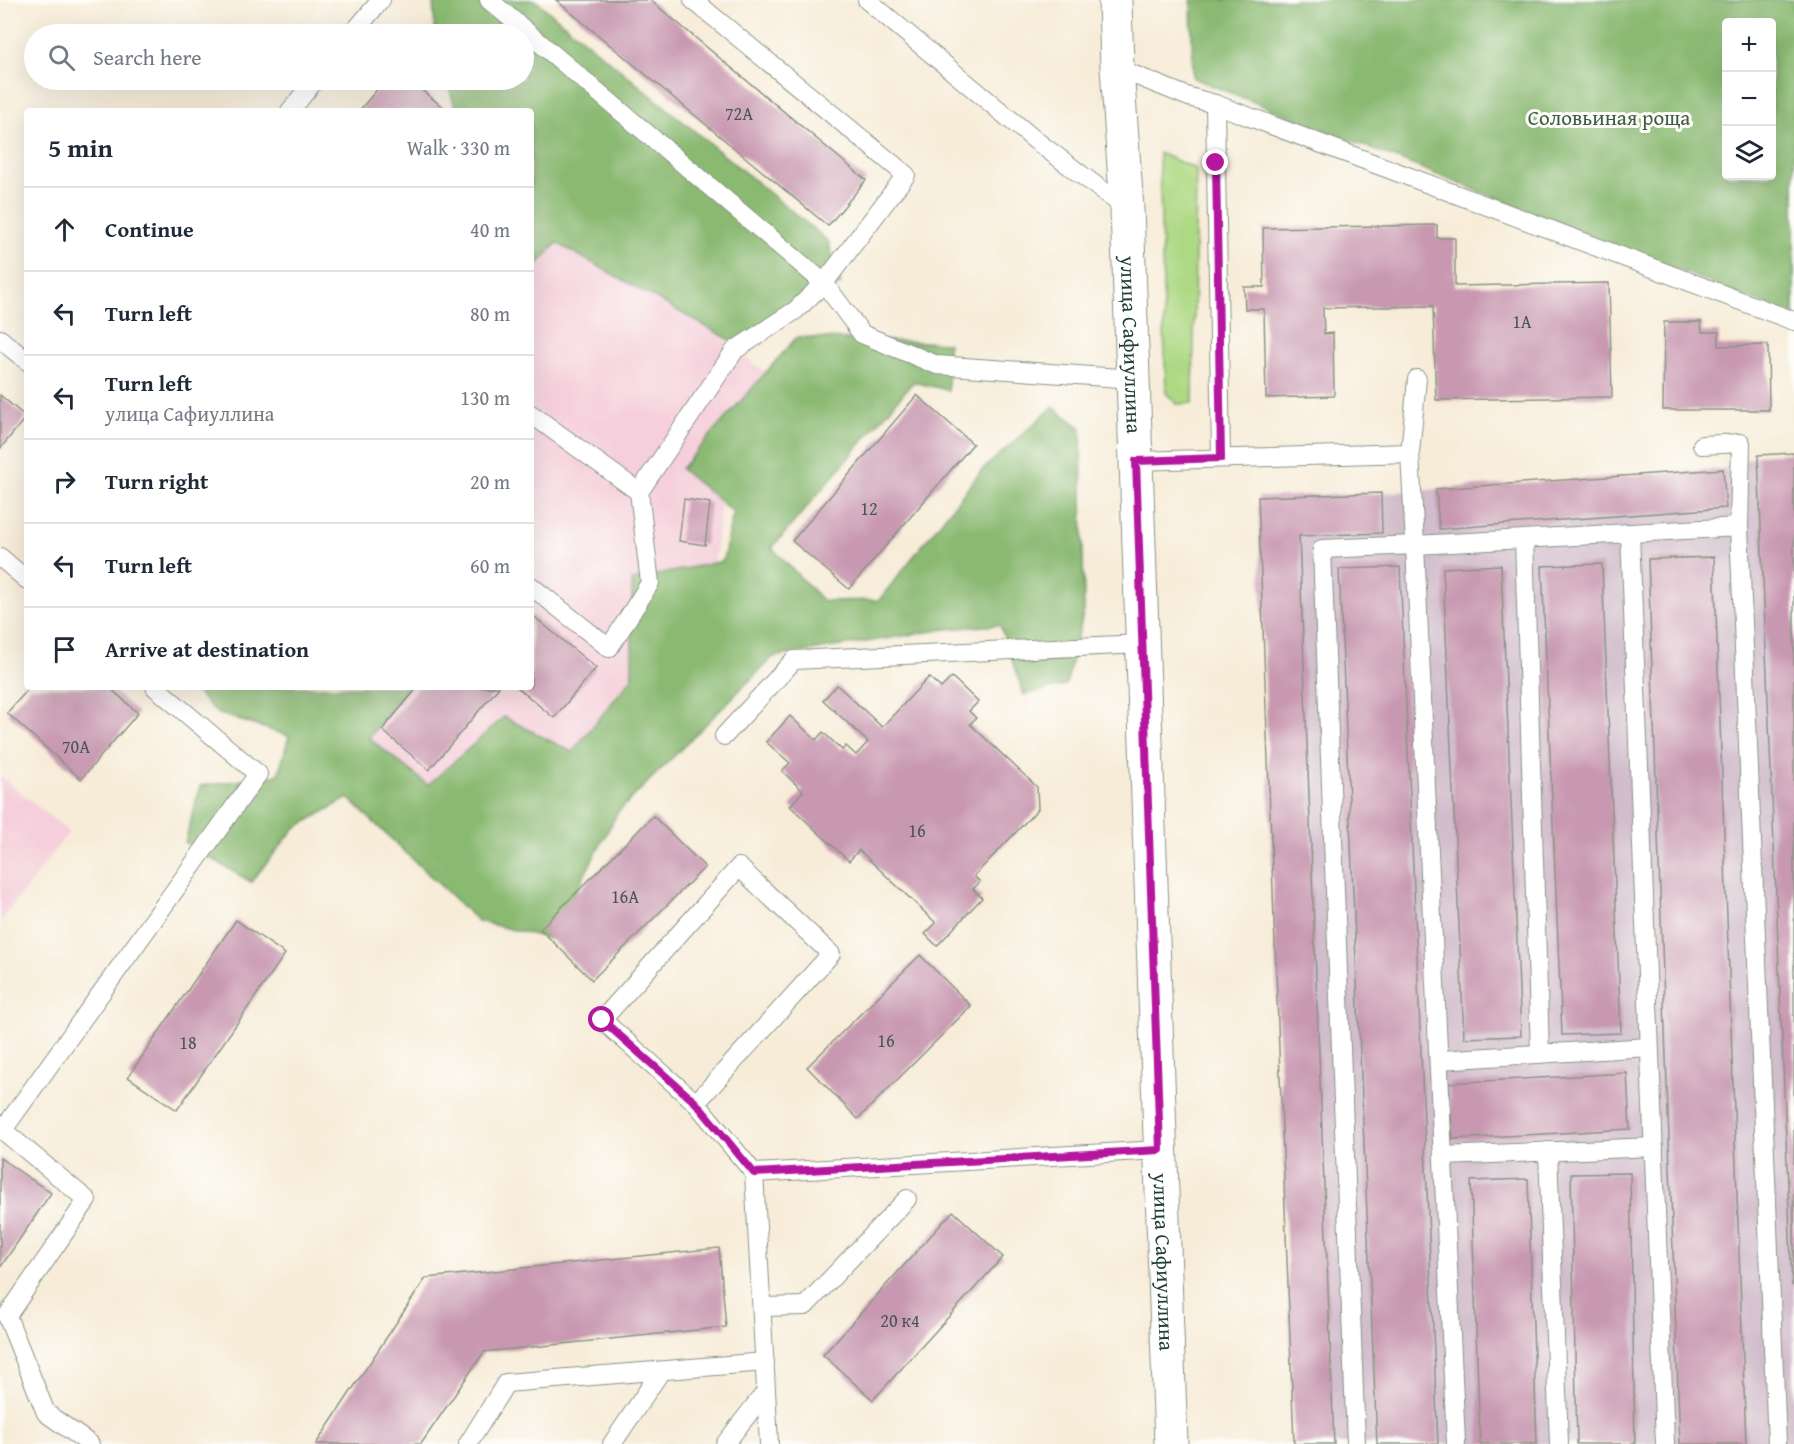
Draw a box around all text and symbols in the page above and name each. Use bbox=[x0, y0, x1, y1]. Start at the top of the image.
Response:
map controls bbox=[1722, 18, 1776, 180]
button: + bbox=[1722, 18, 1776, 72]
search box bbox=[24, 24, 534, 90]
icon: search bbox=[45, 41, 78, 74]
text: Search here bbox=[93, 41, 202, 73]
button: − bbox=[1722, 72, 1776, 126]
house number: 72А bbox=[725, 100, 753, 127]
park label: Соловьиная роща bbox=[1528, 102, 1690, 133]
button: layers bbox=[1722, 126, 1776, 180]
text: 5 min bbox=[48, 128, 113, 167]
text: Walk · 330 m bbox=[407, 133, 510, 162]
route end bbox=[1202, 149, 1228, 175]
icon: ahead bbox=[48, 213, 81, 246]
text: Continue bbox=[105, 213, 194, 245]
text: 40 m bbox=[470, 215, 510, 244]
street label: улица Сафиуллина bbox=[1113, 254, 1150, 434]
icon: left bbox=[48, 297, 81, 330]
text: Turn left bbox=[105, 297, 192, 329]
text: 80 m bbox=[470, 299, 510, 328]
house number: 1А bbox=[1512, 308, 1532, 335]
text: Turn left bbox=[105, 367, 192, 399]
icon: left bbox=[48, 381, 81, 414]
text: 130 m bbox=[460, 383, 510, 412]
text: улица Сафиуллина bbox=[105, 399, 274, 428]
icon: right bbox=[48, 465, 81, 498]
text: Turn right bbox=[105, 465, 208, 497]
text: 20 m bbox=[470, 467, 510, 496]
house number: 12 bbox=[860, 495, 878, 522]
icon: left bbox=[48, 549, 81, 582]
text: Turn left bbox=[105, 549, 192, 581]
text: 60 m bbox=[470, 551, 510, 580]
icon: arrive bbox=[48, 633, 81, 666]
text: Arrive at destination bbox=[105, 633, 309, 665]
house number: 70А bbox=[62, 733, 90, 760]
house number: 16 bbox=[908, 817, 926, 844]
house number: 16А bbox=[611, 883, 639, 910]
route start bbox=[588, 1006, 614, 1032]
house number: 16 bbox=[877, 1027, 895, 1054]
house number: 18 bbox=[179, 1029, 197, 1056]
street label: улица Сафиуллина bbox=[1146, 1172, 1183, 1351]
house number: 20 к4 bbox=[880, 1307, 920, 1334]

